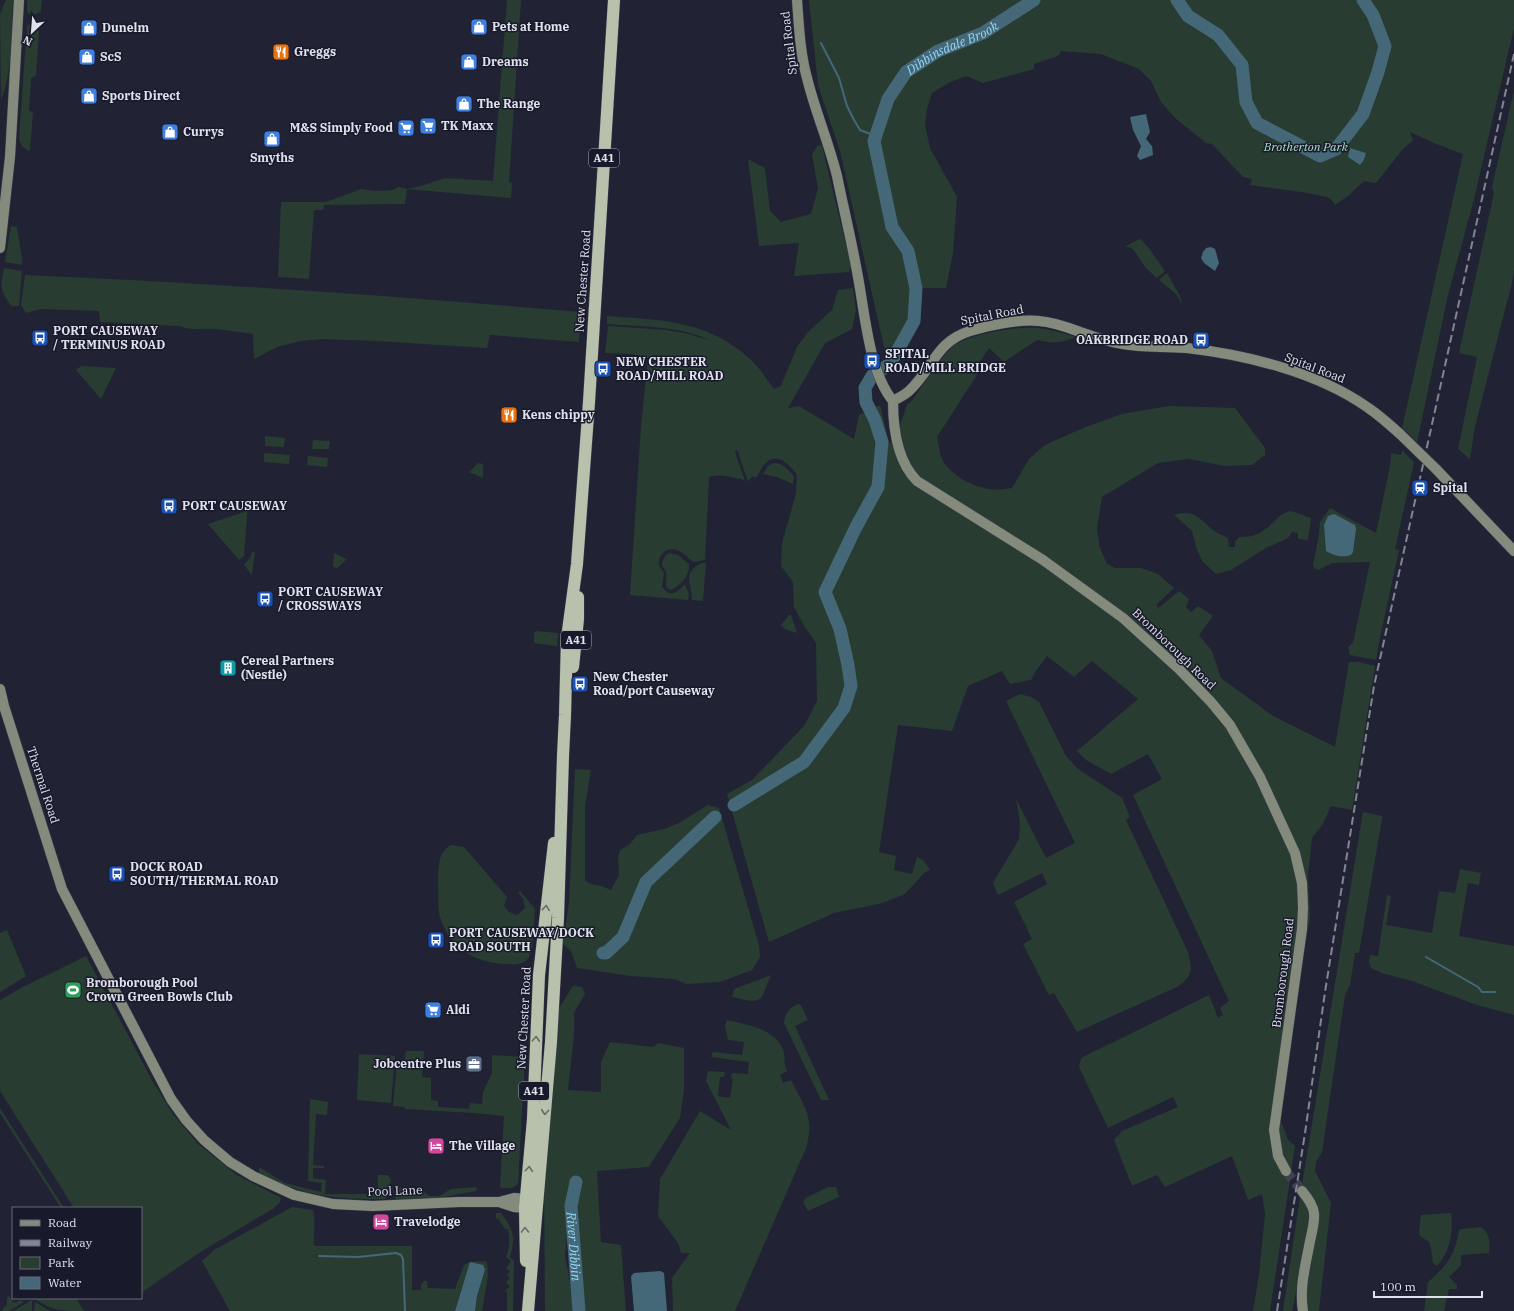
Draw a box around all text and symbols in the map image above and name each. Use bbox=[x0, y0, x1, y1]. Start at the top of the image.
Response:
street label: Spital Road bbox=[777, 10, 800, 76]
north arrow bbox=[12, 12, 52, 52]
shop icon: Pets at Home bbox=[469, 17, 489, 37]
water label: Dibbinsdale Brook bbox=[902, 17, 1002, 79]
shop icon: Dunelm bbox=[79, 18, 99, 38]
place label: Pets at Home bbox=[492, 19, 570, 34]
place label: Dunelm bbox=[102, 20, 149, 35]
text: N bbox=[20, 33, 35, 49]
restaurant icon: Greggs bbox=[271, 42, 291, 62]
place label: Greggs bbox=[294, 44, 336, 59]
shop icon: ScS bbox=[77, 47, 97, 67]
place label: ScS bbox=[100, 49, 122, 64]
shop icon: Dreams bbox=[459, 52, 479, 72]
place label: Dreams bbox=[482, 54, 529, 69]
shop icon: Sports Direct bbox=[79, 86, 99, 106]
place label: Sports Direct bbox=[102, 88, 181, 103]
shop icon: The Range bbox=[454, 94, 474, 114]
place label: The Range bbox=[477, 96, 540, 111]
supermarket icon: TK Maxx bbox=[418, 116, 438, 136]
supermarket icon: M&S Simply Food bbox=[396, 118, 416, 138]
place label: TK Maxx bbox=[441, 118, 493, 133]
place label: M&S Simply Food bbox=[290, 120, 393, 135]
shop icon: Currys bbox=[160, 122, 180, 142]
place label: Currys bbox=[183, 124, 224, 139]
shop icon: Smyths bbox=[262, 129, 282, 149]
park label: Brotherton Park bbox=[1263, 139, 1349, 154]
road number: A41 bbox=[589, 149, 619, 167]
place label: Smyths bbox=[250, 150, 294, 165]
street label: New Chester Road bbox=[571, 229, 594, 333]
street label: Spital Road bbox=[959, 301, 1025, 328]
place label: PORT CAUSEWAY / TERMINUS ROAD bbox=[53, 323, 165, 352]
bus stop icon: PORT CAUSEWAY / TERMINUS ROAD bbox=[30, 328, 50, 348]
bus stop icon: OAKBRIDGE ROAD bbox=[1191, 330, 1211, 350]
place label: OAKBRIDGE ROAD bbox=[1076, 332, 1188, 347]
place label: SPITAL ROAD/MILL BRIDGE bbox=[885, 346, 1006, 375]
street label: Spital Road bbox=[1283, 349, 1348, 386]
bus stop icon: SPITAL ROAD/MILL BRIDGE bbox=[862, 351, 882, 371]
place label: NEW CHESTER ROAD/MILL ROAD bbox=[616, 354, 724, 383]
bus stop icon: NEW CHESTER ROAD/MILL ROAD bbox=[593, 359, 613, 379]
restaurant icon: Kens chippy bbox=[499, 405, 519, 425]
place label: Kens chippy bbox=[522, 407, 595, 422]
station icon: Spital bbox=[1410, 478, 1430, 498]
place label: Spital bbox=[1433, 480, 1467, 495]
bus stop icon: PORT CAUSEWAY bbox=[159, 496, 179, 516]
place label: PORT CAUSEWAY bbox=[182, 498, 287, 513]
place label: PORT CAUSEWAY / CROSSWAYS bbox=[278, 584, 383, 613]
bus stop icon: PORT CAUSEWAY / CROSSWAYS bbox=[255, 589, 275, 609]
street label: Bromborough Road bbox=[1129, 605, 1219, 692]
road number: A41 bbox=[561, 631, 591, 649]
place label: Cereal Partners (Nestle) bbox=[241, 653, 334, 682]
building icon: Cereal Partners (Nestle) bbox=[218, 658, 238, 678]
place label: New Chester Road/port Causeway bbox=[593, 669, 715, 698]
bus stop icon: New Chester Road/port Causeway bbox=[570, 674, 590, 694]
street label: Thermal Road bbox=[24, 744, 63, 825]
place label: DOCK ROAD SOUTH/THERMAL ROAD bbox=[130, 859, 279, 888]
bus stop icon: DOCK ROAD SOUTH/THERMAL ROAD bbox=[107, 864, 127, 884]
one-way arrow bbox=[542, 905, 551, 911]
street label: Bromborough Road bbox=[1268, 917, 1297, 1029]
place label: PORT CAUSEWAY/DOCK ROAD SOUTH bbox=[449, 925, 595, 954]
bus stop icon: PORT CAUSEWAY/DOCK ROAD SOUTH bbox=[426, 930, 446, 950]
street label: New Chester Road bbox=[513, 966, 534, 1070]
place label: Bromborough Pool Crown Green Bowls Club bbox=[86, 975, 233, 1004]
sports icon: Bromborough Pool Crown Green Bowls Club bbox=[63, 980, 83, 1000]
supermarket icon: Aldi bbox=[423, 1000, 443, 1020]
place label: Aldi bbox=[446, 1002, 470, 1017]
one-way arrow bbox=[532, 1036, 541, 1042]
office icon: Jobcentre Plus bbox=[464, 1054, 484, 1074]
place label: Jobcentre Plus bbox=[373, 1056, 461, 1071]
road number: A41 bbox=[519, 1082, 549, 1100]
one-way arrow bbox=[541, 1109, 550, 1115]
hotel icon: The Village bbox=[426, 1136, 446, 1156]
place label: The Village bbox=[449, 1138, 515, 1153]
one-way arrow bbox=[524, 1166, 533, 1172]
street label: Pool Lane bbox=[367, 1182, 423, 1199]
legend bbox=[12, 1207, 142, 1299]
water label: River Dibbin bbox=[562, 1210, 585, 1282]
hotel icon: Travelodge bbox=[371, 1212, 391, 1232]
place label: Travelodge bbox=[394, 1214, 461, 1229]
text: Road bbox=[48, 1215, 77, 1230]
one-way arrow bbox=[521, 1227, 529, 1233]
text: Railway bbox=[48, 1235, 93, 1250]
text: Park bbox=[48, 1255, 74, 1270]
scale bar bbox=[1374, 1273, 1482, 1299]
text: Water bbox=[48, 1275, 82, 1290]
text: 100 m bbox=[1380, 1279, 1416, 1294]

